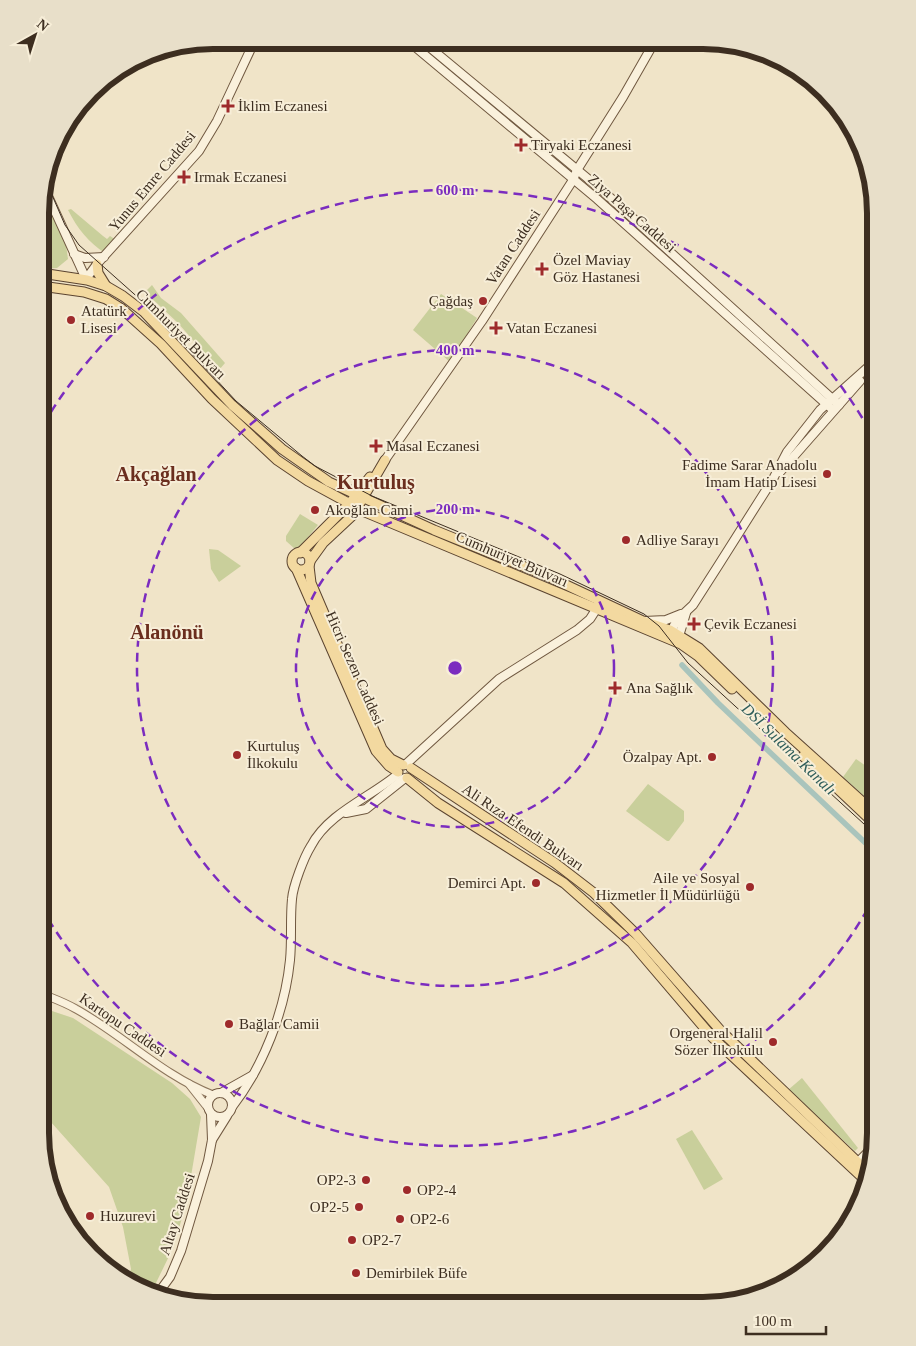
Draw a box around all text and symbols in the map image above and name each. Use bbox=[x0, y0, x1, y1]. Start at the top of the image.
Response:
north arrow bbox=[10, 10, 60, 60]
text: N bbox=[34, 16, 52, 34]
place label: İklim Eczanesi bbox=[238, 98, 328, 114]
marker: İklim Eczanesi bbox=[222, 100, 234, 112]
street label: Yunus Emre Caddesi bbox=[105, 128, 199, 234]
place label: Tiryaki Eczanesi bbox=[531, 137, 632, 153]
marker: Tiryaki Eczanesi bbox=[515, 139, 527, 151]
place label: Irmak Eczanesi bbox=[194, 169, 287, 185]
marker: Irmak Eczanesi bbox=[178, 171, 190, 183]
street label: Ziya Paşa Caddesi bbox=[585, 171, 679, 255]
text: 600 m bbox=[436, 182, 475, 198]
street label: Vatan Caddesi bbox=[483, 206, 543, 288]
place label: Özel Maviay Göz Hastanesi bbox=[553, 252, 640, 285]
marker: Özel Maviay Göz Hastanesi bbox=[535, 262, 549, 276]
street label: Cumhuriyet Bulvarı bbox=[133, 286, 229, 382]
place label: Çağdaş bbox=[429, 293, 473, 309]
marker: Çağdaş bbox=[477, 295, 489, 307]
place label: Atatürk Lisesi bbox=[81, 303, 127, 336]
marker: Atatürk Lisesi bbox=[65, 314, 77, 326]
place label: Vatan Eczanesi bbox=[506, 320, 597, 336]
marker: Vatan Eczanesi bbox=[490, 322, 502, 334]
text: 400 m bbox=[436, 342, 475, 358]
place label: Masal Eczanesi bbox=[386, 438, 480, 454]
marker: Masal Eczanesi bbox=[370, 440, 382, 452]
place label: Fadime Sarar Anadolu İmam Hatip Lisesi bbox=[682, 457, 817, 490]
district label: Akçağlan bbox=[115, 463, 197, 486]
marker: Fadime Sarar Anadolu İmam Hatip Lisesi bbox=[821, 468, 833, 480]
district label: Kurtuluş bbox=[337, 471, 415, 494]
text: 200 m bbox=[436, 501, 475, 517]
place label: Akoğlan Cami bbox=[325, 502, 413, 518]
marker: Akoğlan Cami bbox=[309, 504, 321, 516]
street label: Cumhuriyet Bulvarı bbox=[453, 528, 571, 590]
place label: Adliye Sarayı bbox=[636, 532, 719, 548]
marker: Adliye Sarayı bbox=[620, 534, 632, 546]
street label: Hicri Sezen Caddesi bbox=[323, 609, 387, 727]
place label: Çevik Eczanesi bbox=[704, 616, 797, 632]
marker: Çevik Eczanesi bbox=[688, 618, 700, 630]
district label: Alanönü bbox=[130, 621, 204, 643]
centre of rings bbox=[446, 659, 464, 677]
place label: Ana Sağlık bbox=[626, 680, 694, 696]
marker: Ana Sağlık bbox=[608, 681, 622, 695]
water label: DSİ Sulama Kanalı bbox=[738, 699, 840, 798]
place label: Kurtuluş İlkokulu bbox=[247, 738, 300, 771]
marker: Kurtuluş İlkokulu bbox=[231, 749, 243, 761]
place label: Özalpay Apt. bbox=[623, 749, 702, 765]
marker: Özalpay Apt. bbox=[706, 751, 718, 763]
street label: Ali Rıza Efendi Bulvarı bbox=[459, 780, 587, 874]
place label: Aile ve Sosyal Hizmetler İl Müdürlüğü bbox=[596, 870, 740, 903]
place label: Demirci Apt. bbox=[448, 875, 526, 891]
marker: Demirci Apt. bbox=[530, 877, 542, 889]
marker: Aile ve Sosyal Hizmetler İl Müdürlüğü bbox=[744, 881, 756, 893]
street label: Kartopu Caddesi bbox=[77, 990, 169, 1060]
place label: Bağlar Camii bbox=[239, 1016, 319, 1032]
marker: Bağlar Camii bbox=[223, 1018, 235, 1030]
place label: Orgeneral Halil Sözer İlkokulu bbox=[670, 1025, 763, 1058]
marker: Orgeneral Halil Sözer İlkokulu bbox=[767, 1036, 779, 1048]
street label: Altay Caddesi bbox=[156, 1171, 198, 1257]
place label: OP2-3 bbox=[317, 1172, 356, 1188]
marker: OP2-3 bbox=[360, 1174, 372, 1186]
place label: OP2-4 bbox=[417, 1182, 457, 1198]
marker: OP2-4 bbox=[401, 1184, 413, 1196]
place label: OP2-5 bbox=[310, 1199, 349, 1215]
marker: OP2-5 bbox=[353, 1201, 365, 1213]
place label: Huzurevi bbox=[100, 1208, 156, 1224]
marker: Huzurevi bbox=[84, 1210, 96, 1222]
place label: OP2-6 bbox=[410, 1211, 450, 1227]
marker: OP2-6 bbox=[394, 1213, 406, 1225]
place label: OP2-7 bbox=[362, 1232, 402, 1248]
marker: OP2-7 bbox=[346, 1234, 358, 1246]
place label: Demirbilek Büfe bbox=[366, 1265, 468, 1281]
marker: Demirbilek Büfe bbox=[350, 1267, 362, 1279]
scale bar bbox=[746, 1304, 826, 1336]
text: 100 m bbox=[754, 1313, 792, 1329]

